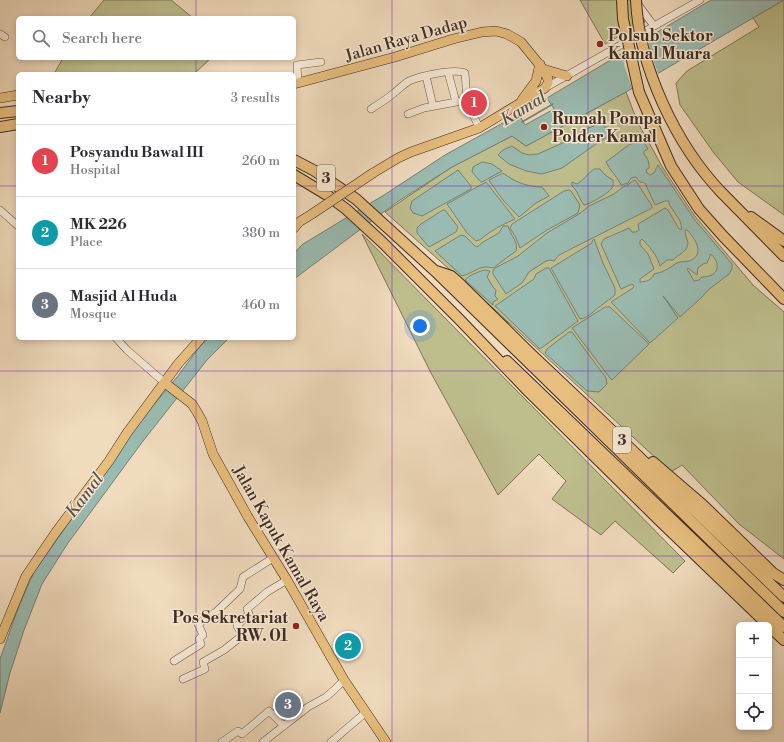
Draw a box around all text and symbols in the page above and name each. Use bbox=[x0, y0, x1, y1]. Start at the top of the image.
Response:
street label: Jalan Raya Dadap bbox=[342, 12, 470, 66]
search box bbox=[16, 16, 296, 60]
place label: Polsub Sektor Kamal Muara bbox=[608, 26, 713, 64]
icon: search bbox=[30, 27, 52, 49]
text: Search here bbox=[62, 29, 142, 48]
marker: Polsub Sektor Kamal Muara bbox=[595, 39, 605, 49]
water label: Kamal bbox=[496, 86, 551, 131]
text: Nearby bbox=[32, 87, 91, 109]
pin: 1 bbox=[461, 88, 487, 118]
text: 3 results bbox=[231, 90, 280, 106]
place label: Rumah Pompa Polder Kamal bbox=[552, 109, 663, 147]
marker: Rumah Pompa Polder Kamal bbox=[539, 122, 549, 132]
text: Posyandu Bawal III bbox=[70, 143, 204, 162]
text: 1 bbox=[42, 153, 48, 169]
text: 260 m bbox=[242, 153, 280, 169]
text: Hospital bbox=[70, 162, 120, 178]
road number: 3 bbox=[317, 165, 335, 191]
text: MK 226 bbox=[70, 215, 127, 234]
text: 2 bbox=[41, 225, 49, 241]
text: 380 m bbox=[242, 225, 280, 241]
text: Place bbox=[70, 234, 102, 250]
text: Masjid Al Huda bbox=[70, 287, 177, 306]
text: 3 bbox=[41, 297, 49, 313]
text: 460 m bbox=[242, 297, 280, 313]
text: Mosque bbox=[70, 306, 117, 322]
your location bbox=[410, 316, 430, 336]
road number: 3 bbox=[613, 427, 631, 453]
street label: Jalan Kapuk Kamal Raya bbox=[228, 461, 334, 626]
water label: Kamal bbox=[61, 468, 109, 522]
place label: Pos Sekretariat RW. 01 bbox=[172, 608, 288, 646]
marker: Pos Sekretariat RW. 01 bbox=[291, 621, 301, 631]
map controls bbox=[736, 622, 772, 730]
button: + bbox=[736, 622, 772, 658]
pin: 2 bbox=[335, 631, 361, 661]
button: − bbox=[736, 658, 772, 694]
pin: 3 bbox=[275, 690, 301, 720]
button: locate bbox=[736, 694, 772, 730]

